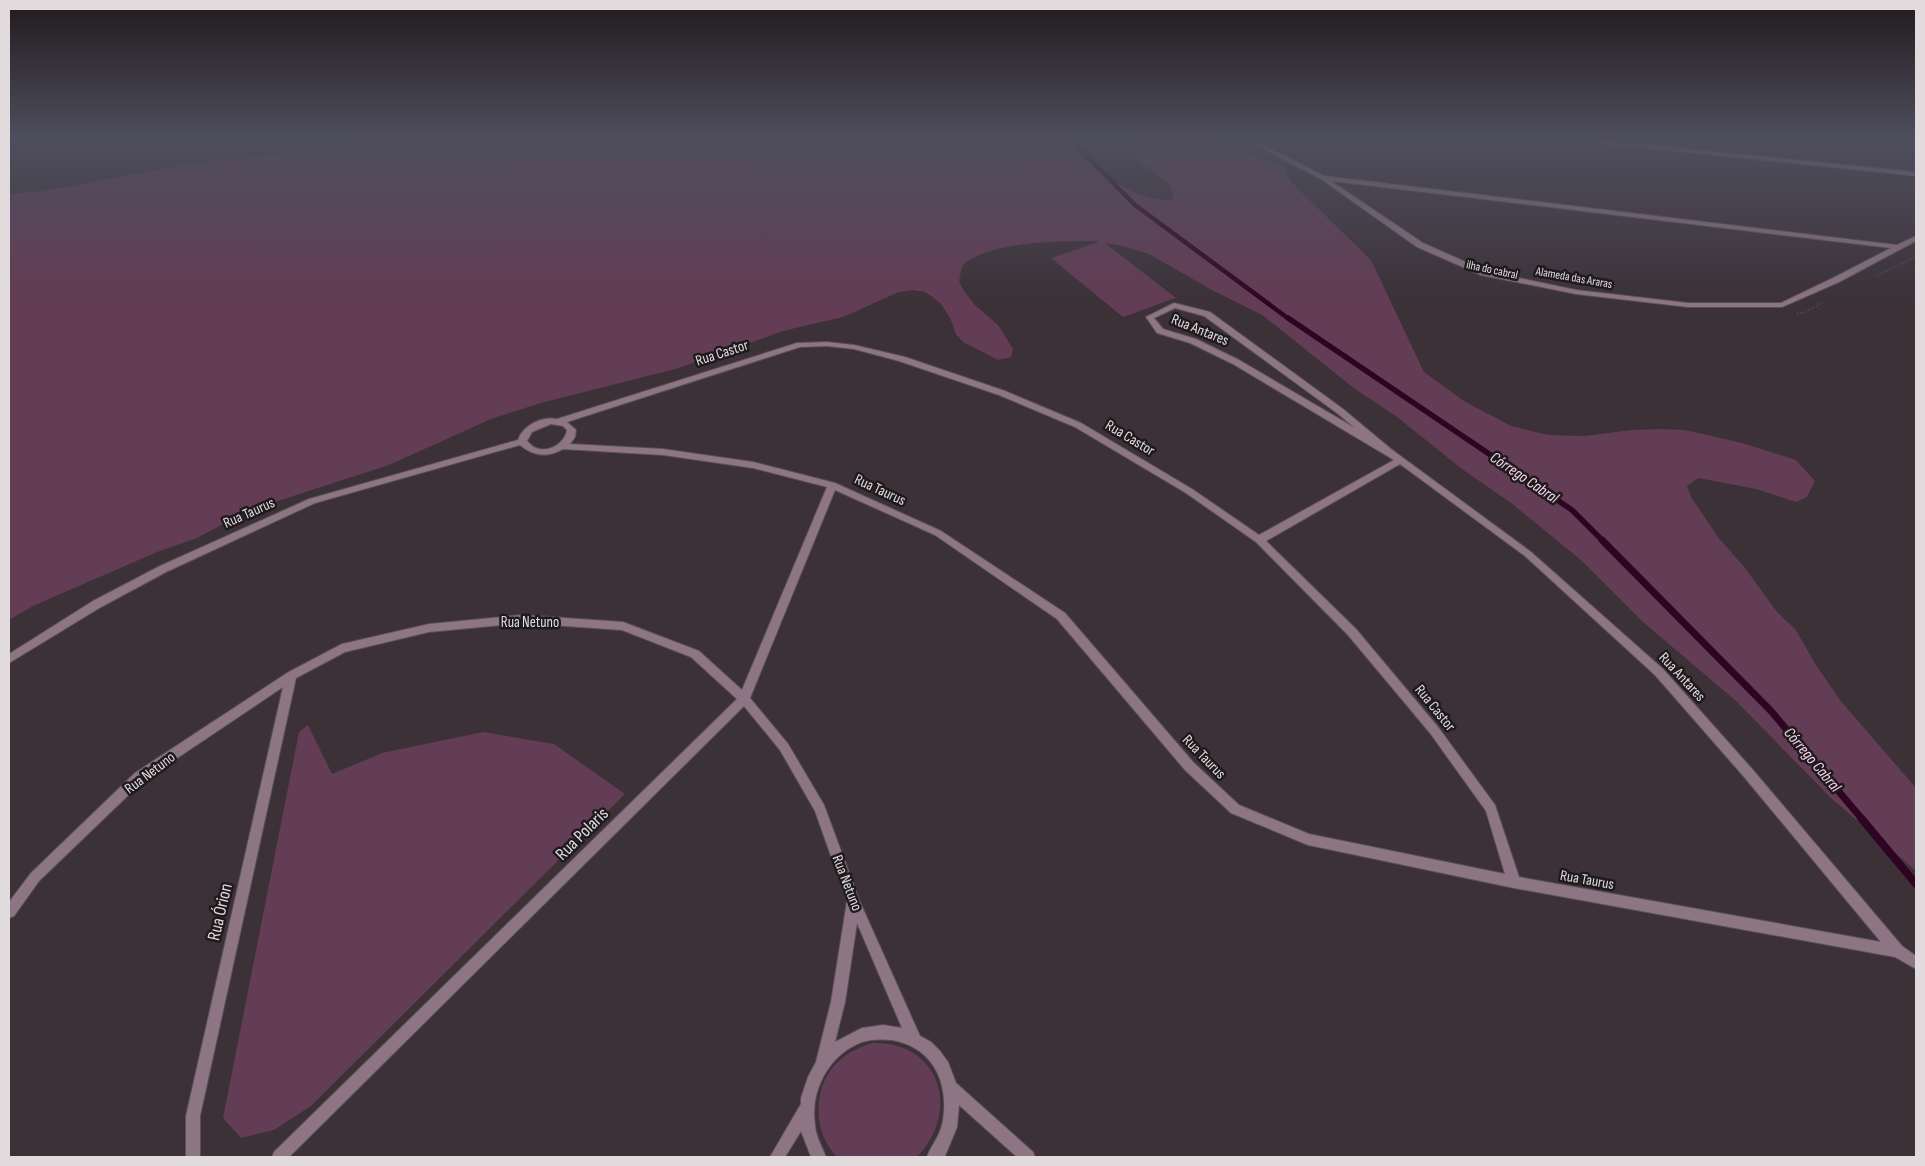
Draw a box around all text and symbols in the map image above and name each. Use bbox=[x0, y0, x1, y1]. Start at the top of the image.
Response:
street label: ilha do cabral bbox=[1465, 257, 1519, 283]
street label: Alameda das Araras bbox=[1534, 264, 1613, 292]
street label: Rua Antares bbox=[1168, 310, 1232, 350]
street label: Rua Castor bbox=[693, 335, 752, 370]
street label: Rua Castor bbox=[1102, 416, 1159, 461]
water label: Córrego Cabral bbox=[1486, 448, 1563, 508]
street label: Rua Taurus bbox=[851, 470, 909, 510]
street label: Rua Taurus bbox=[220, 493, 278, 533]
street label: Rua Netuno bbox=[501, 613, 559, 632]
street label: Rua Antares bbox=[1654, 648, 1710, 706]
street label: Rua Castor bbox=[1410, 681, 1460, 736]
water label: Córrego Cabral bbox=[1779, 724, 1845, 797]
street label: Rua Taurus bbox=[1178, 731, 1230, 783]
street label: Rua Netuno bbox=[121, 748, 179, 798]
street label: Rua Polaris bbox=[551, 803, 613, 865]
street label: Rua Netuno bbox=[828, 852, 866, 914]
street label: Rua Taurus bbox=[1559, 866, 1615, 894]
street label: Rua Órion bbox=[203, 881, 237, 943]

